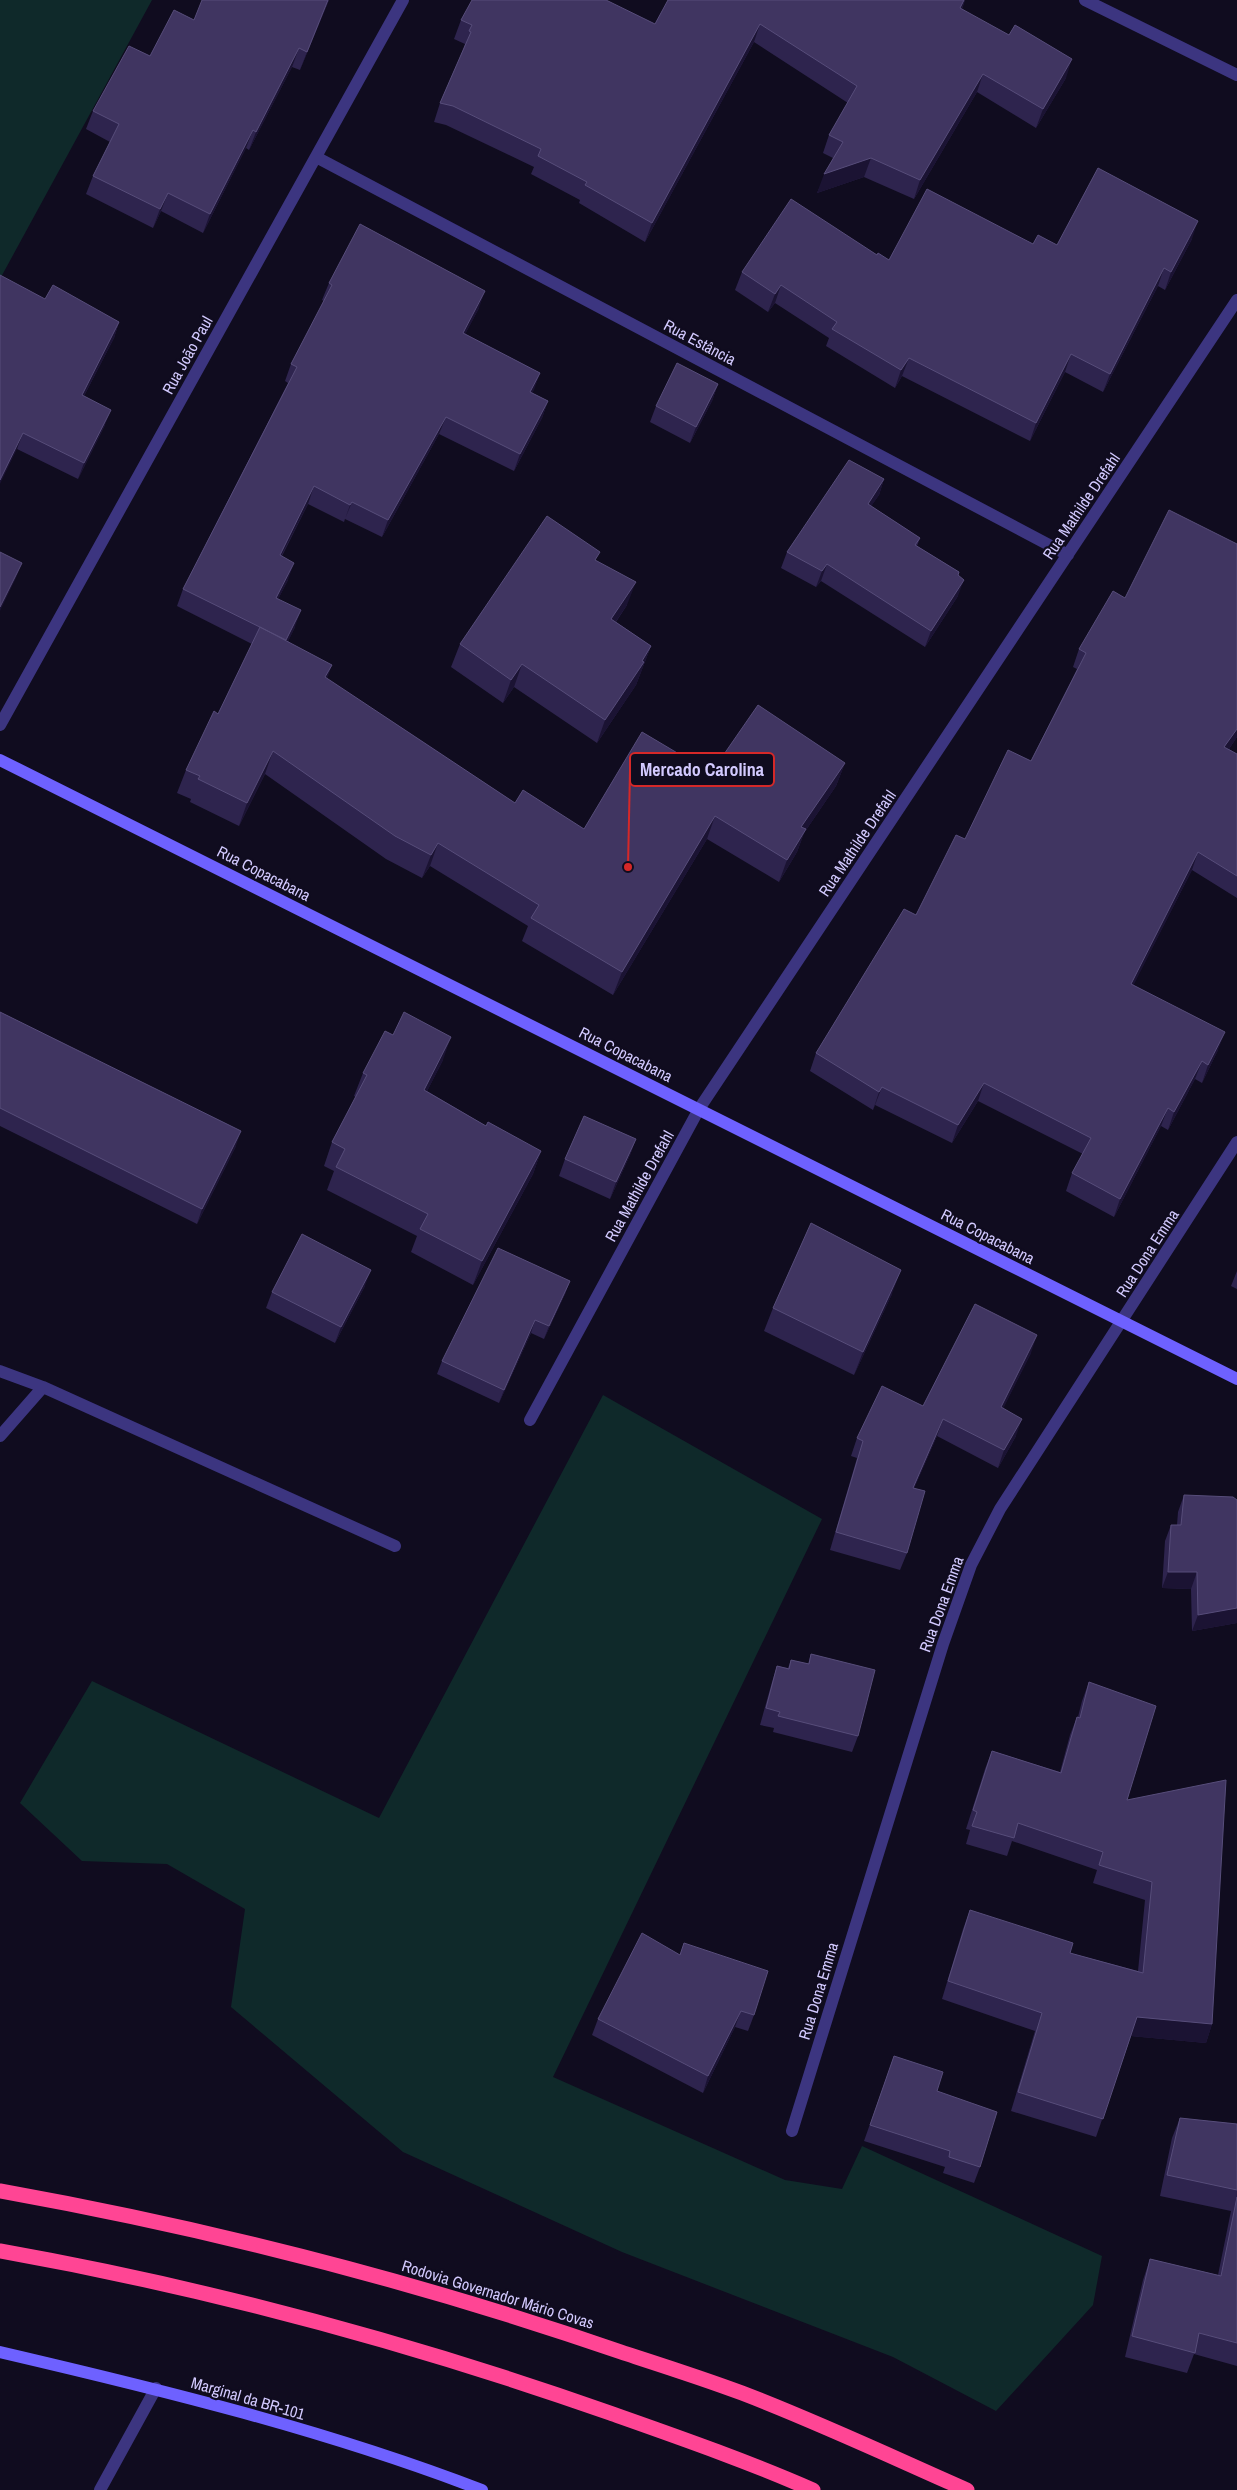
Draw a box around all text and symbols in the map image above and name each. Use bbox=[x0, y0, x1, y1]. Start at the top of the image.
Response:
street label: Rua João Paul bbox=[157, 312, 218, 398]
street label: Rua Estância bbox=[660, 314, 741, 371]
street label: Rua Mathilde Drefahl bbox=[1037, 448, 1125, 564]
callout: Mercado Carolina bbox=[630, 753, 774, 786]
text: Mercado Carolina bbox=[640, 757, 765, 782]
street label: Rua Mathilde Drefahl bbox=[813, 785, 901, 901]
street label: Rua Copacabana bbox=[214, 840, 315, 906]
street label: Rua Copacabana bbox=[576, 1021, 677, 1087]
street label: Rua Mathilde Drefahl bbox=[599, 1126, 679, 1246]
street label: Rua Copacabana bbox=[938, 1203, 1039, 1269]
street label: Rua Dona Emma bbox=[1110, 1204, 1184, 1301]
street label: Rua Dona Emma bbox=[913, 1552, 969, 1655]
street label: Rua Dona Emma bbox=[793, 1939, 843, 2042]
street label: Rodovia Governador Mário Covas bbox=[399, 2254, 597, 2334]
street label: Marginal da BR-101 bbox=[189, 2371, 308, 2425]

